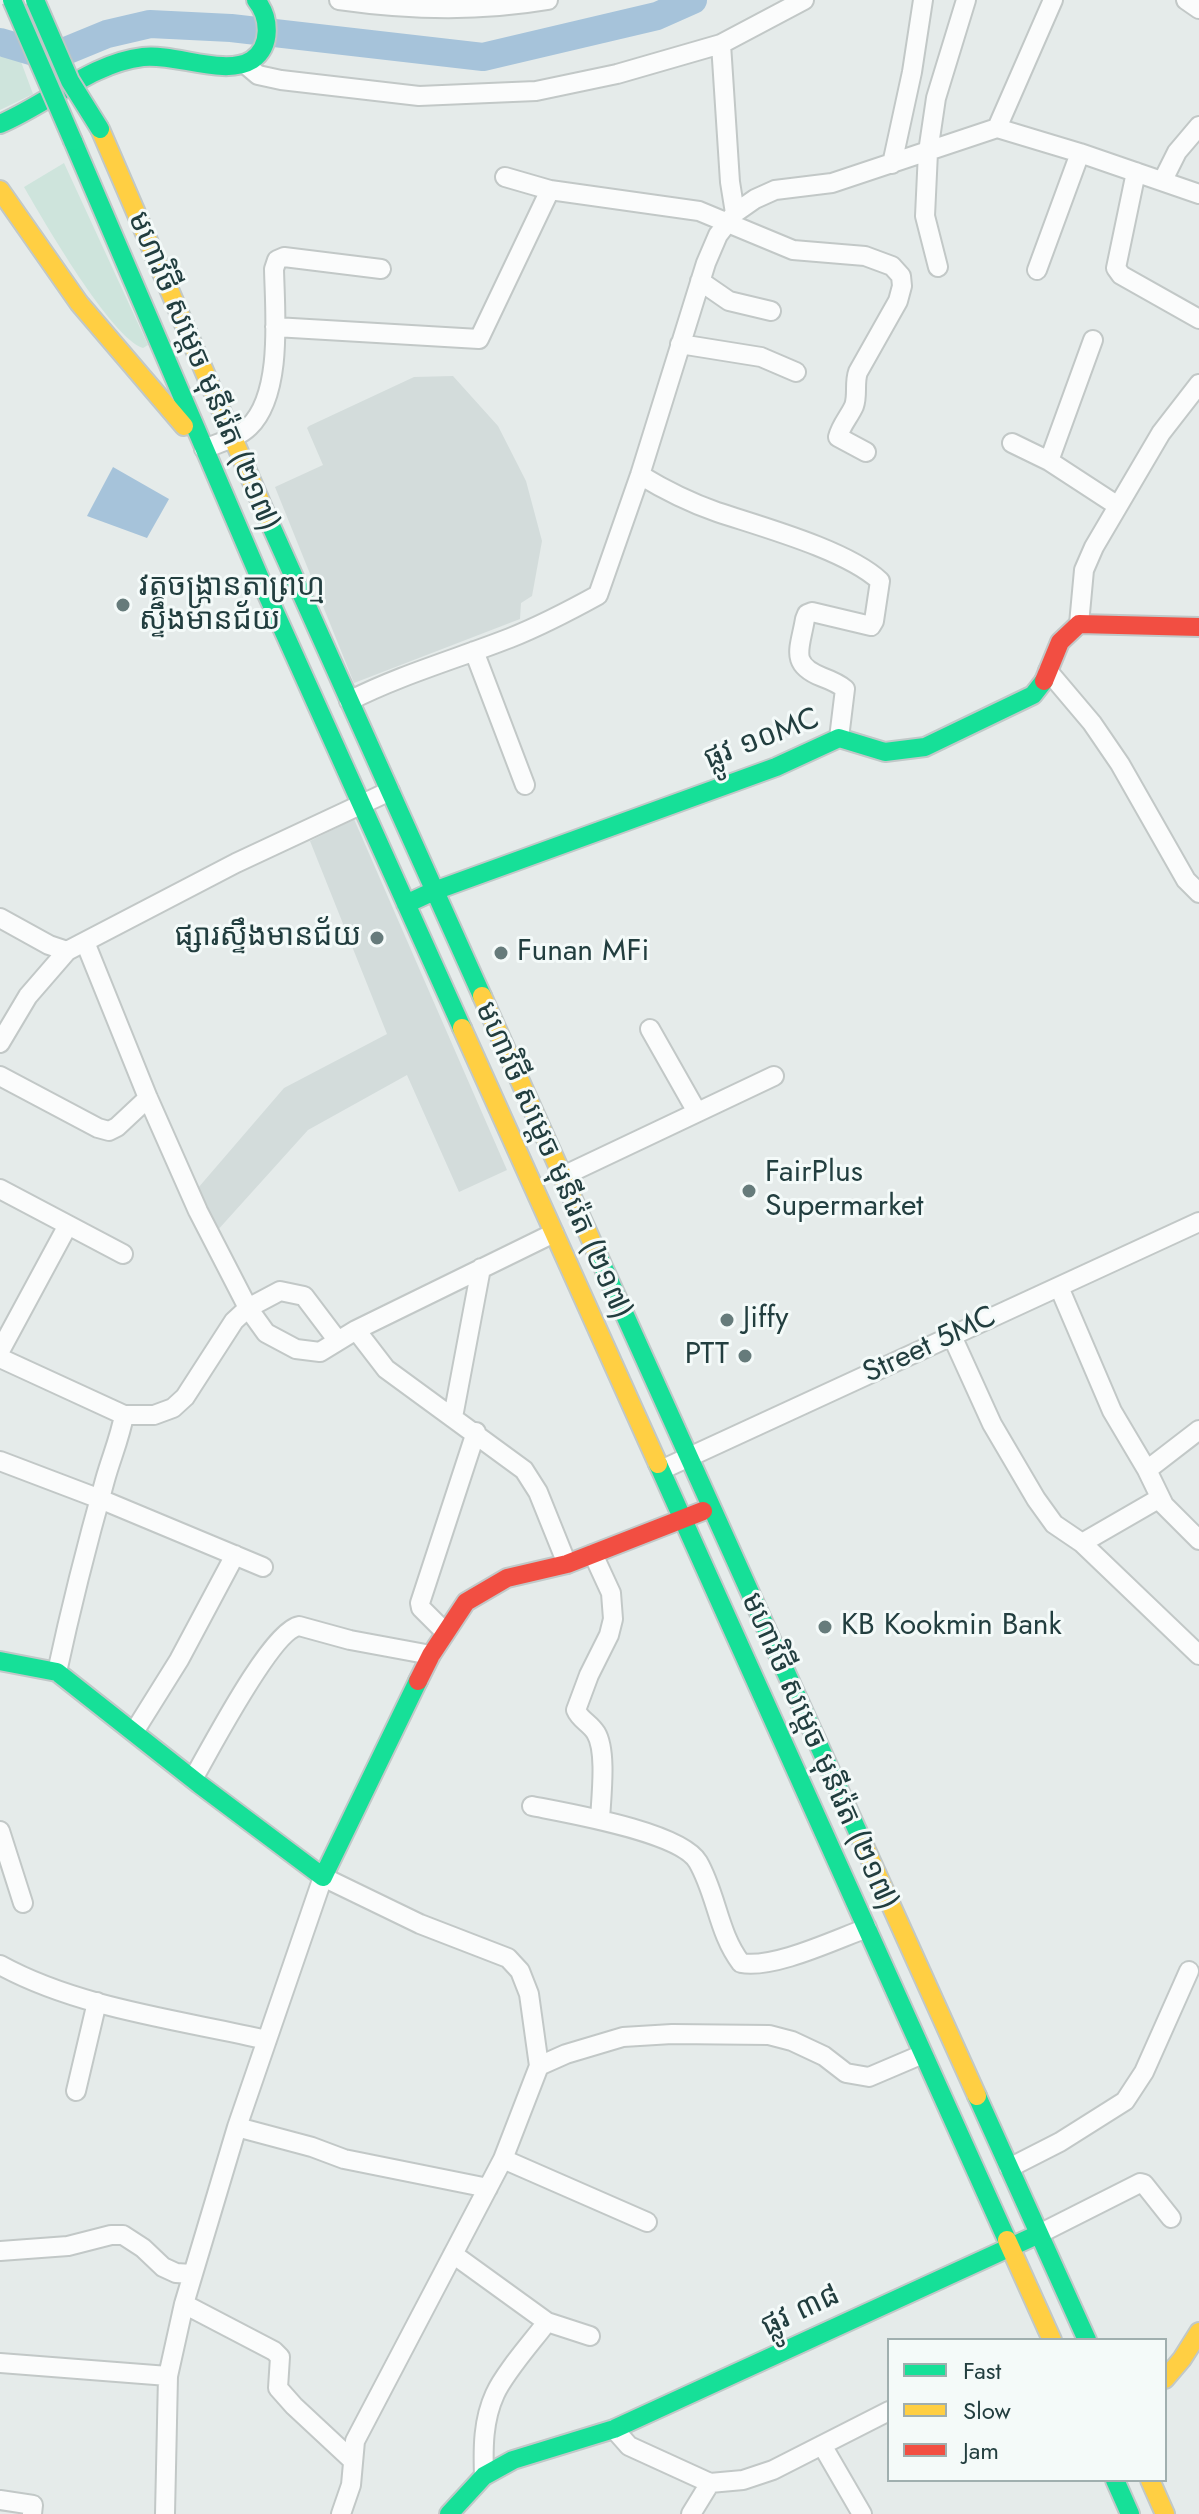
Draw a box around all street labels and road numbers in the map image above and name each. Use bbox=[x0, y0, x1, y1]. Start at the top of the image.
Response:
street label: មហាវិថី សម្តេច មុនីរ៉េត (២១៧) bbox=[118, 207, 286, 537]
street label: ផ្លូវ ១០MC bbox=[699, 702, 825, 778]
street label: មហាវិថី សម្តេច មុនីរ៉េត (២១៧) bbox=[466, 997, 638, 1325]
street label: Street 5MC bbox=[858, 1300, 1002, 1392]
street label: មហាវិថី សម្តេច មុនីរ៉េត (២១៧) bbox=[732, 1588, 904, 1916]
street label: ផ្លូវ ៣៨ bbox=[756, 2278, 846, 2346]

